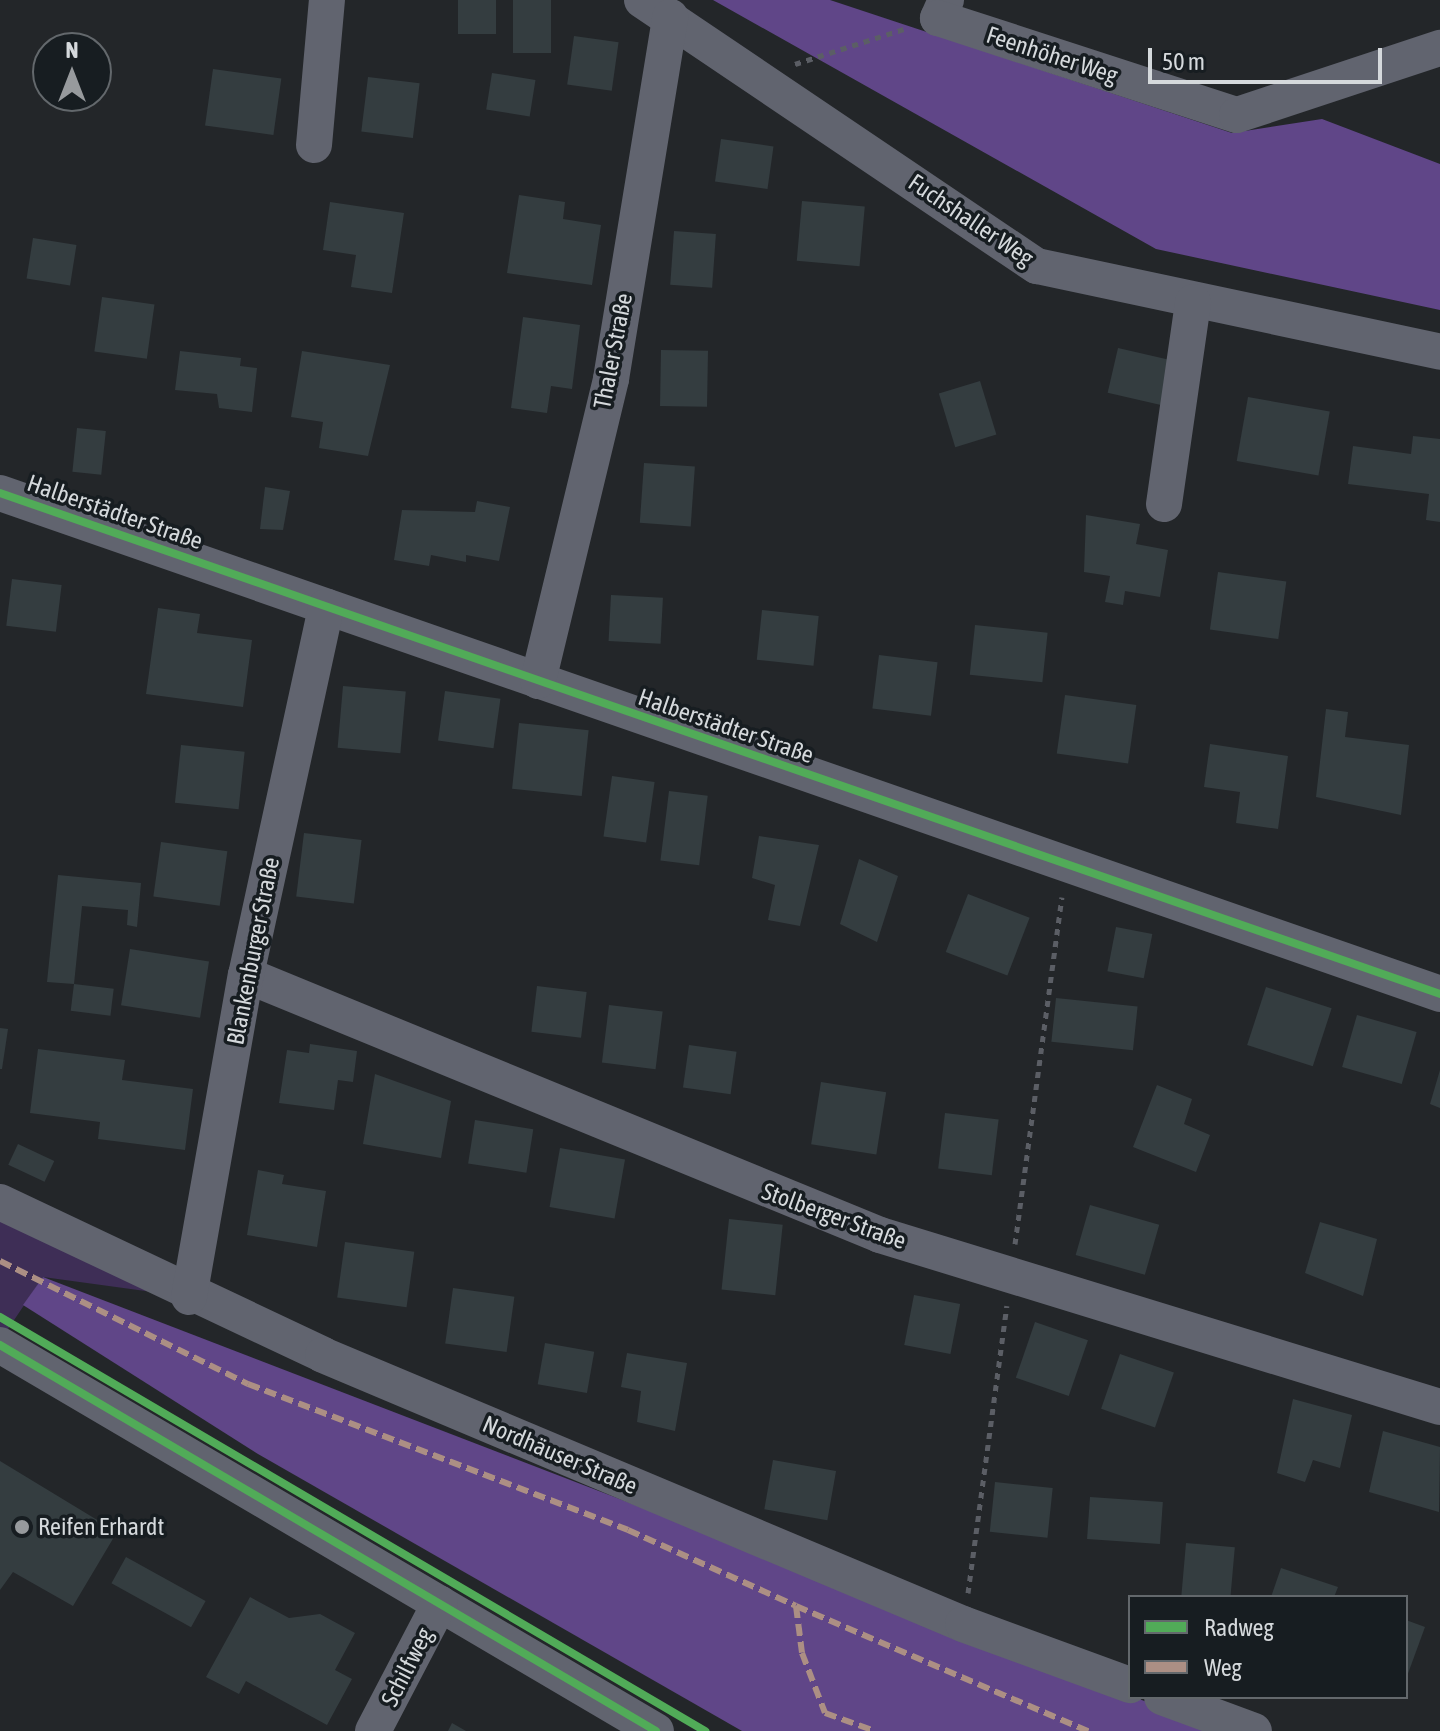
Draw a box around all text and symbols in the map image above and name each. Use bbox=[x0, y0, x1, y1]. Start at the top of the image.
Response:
street label: Feenhöher Weg bbox=[983, 20, 1121, 90]
north arrow bbox=[32, 32, 112, 112]
scale bar bbox=[1152, 32, 1386, 82]
text: N bbox=[66, 37, 78, 63]
text: 50 m bbox=[1162, 48, 1205, 75]
street label: Fuchshaller Weg bbox=[903, 168, 1039, 272]
street label: Thaler Straße bbox=[588, 291, 638, 411]
street label: Halberstädter Straße bbox=[24, 468, 206, 556]
street label: Halberstädter Straße bbox=[635, 682, 817, 770]
street label: Blankenburger Straße bbox=[221, 855, 285, 1047]
street label: Stolberger Straße bbox=[758, 1177, 910, 1255]
street label: Nordhäuser Straße bbox=[478, 1410, 642, 1500]
place label: Reifen Erhardt bbox=[38, 1513, 164, 1541]
marker: Reifen Erhardt bbox=[13, 1518, 31, 1536]
legend bbox=[1128, 1595, 1408, 1699]
text: Radweg bbox=[1204, 1614, 1274, 1641]
street label: Schilfweg bbox=[375, 1623, 439, 1711]
text: Weg bbox=[1204, 1654, 1242, 1681]

